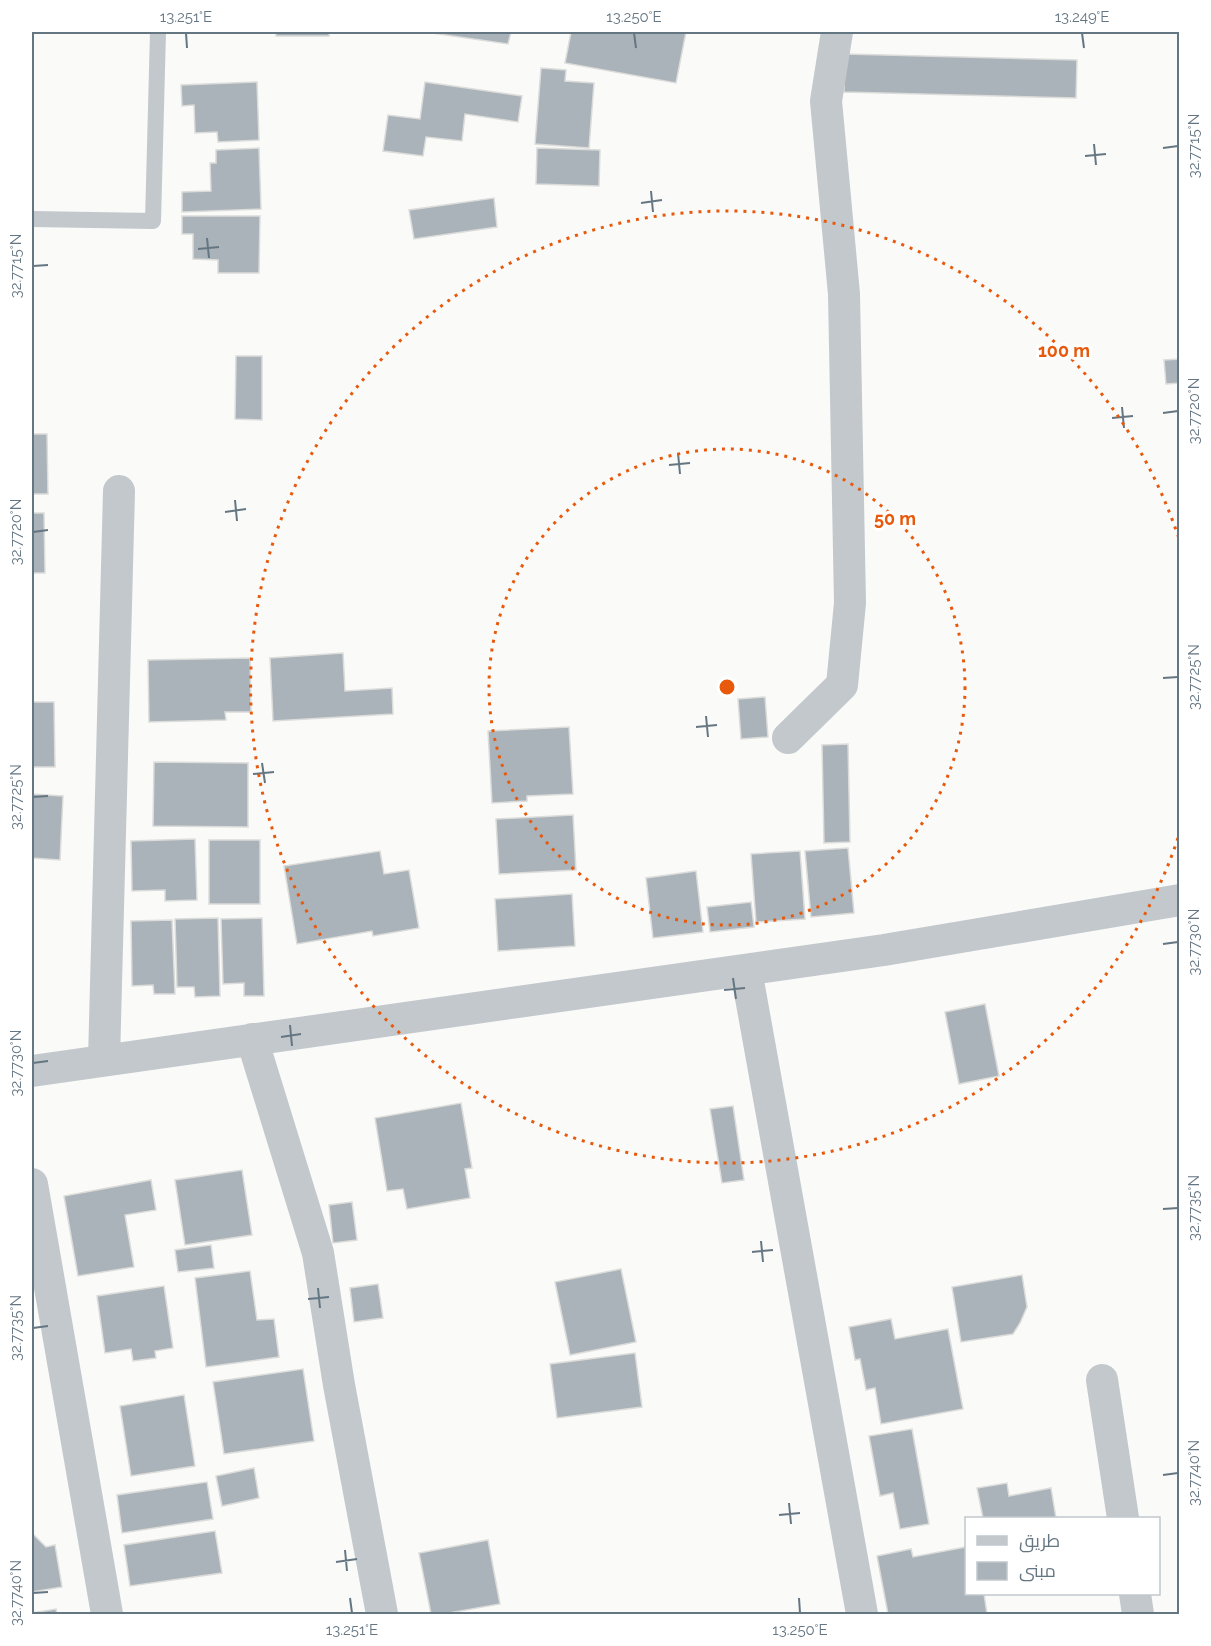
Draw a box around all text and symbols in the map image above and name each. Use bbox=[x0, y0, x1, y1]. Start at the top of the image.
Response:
text: 13.251°E bbox=[160, 8, 212, 26]
text: 13.250°E bbox=[606, 8, 662, 26]
text: 13.249°E bbox=[1055, 8, 1109, 26]
text: 32.7715°N bbox=[1185, 114, 1203, 178]
text: 32.7715°N bbox=[7, 234, 25, 298]
text: 100 m bbox=[1038, 340, 1090, 361]
text: 32.7720°N bbox=[1185, 378, 1203, 444]
text: 32.7720°N bbox=[7, 499, 25, 565]
text: 50 m bbox=[874, 508, 916, 529]
text: 32.7725°N bbox=[1185, 644, 1203, 710]
centre of rings bbox=[717, 677, 737, 697]
text: 32.7725°N bbox=[7, 764, 25, 830]
text: 32.7730°N bbox=[1185, 909, 1203, 975]
text: 32.7730°N bbox=[7, 1030, 25, 1096]
text: 32.7735°N bbox=[1185, 1175, 1203, 1241]
text: 32.7735°N bbox=[7, 1295, 25, 1361]
text: 32.7740°N bbox=[1185, 1440, 1203, 1506]
legend bbox=[965, 1517, 1160, 1595]
text: طريق bbox=[1019, 1530, 1060, 1553]
text: 32.7740°N bbox=[7, 1560, 25, 1626]
text: مبنى bbox=[1019, 1560, 1056, 1582]
text: 13.251°E bbox=[326, 1621, 378, 1639]
text: 13.250°E bbox=[772, 1621, 828, 1639]

